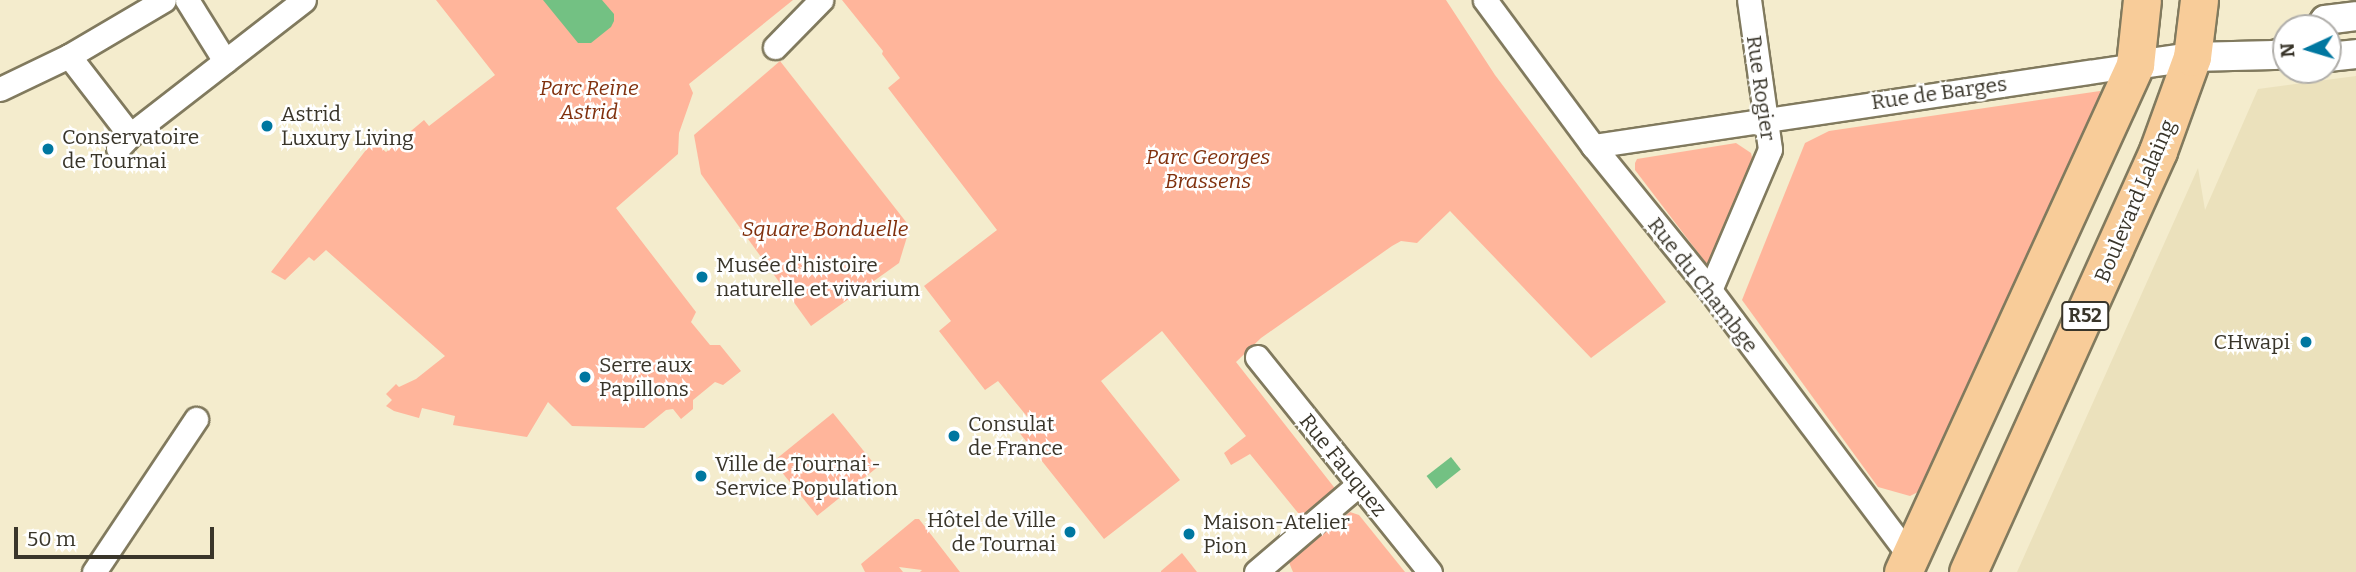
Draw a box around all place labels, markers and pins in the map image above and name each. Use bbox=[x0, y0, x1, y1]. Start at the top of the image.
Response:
place label: Astrid Luxury Living bbox=[281, 101, 414, 151]
marker: Astrid Luxury Living bbox=[259, 118, 275, 134]
place label: Conservatoire de Tournai bbox=[62, 124, 199, 174]
marker: Conservatoire de Tournai bbox=[40, 141, 56, 157]
place label: Musée d'histoire naturelle et vivarium bbox=[716, 252, 920, 302]
marker: Musée d'histoire naturelle et vivarium bbox=[694, 269, 710, 285]
place label: CHwapi bbox=[2214, 329, 2290, 355]
marker: CHwapi bbox=[2296, 332, 2316, 352]
place label: Serre aux Papillons bbox=[599, 352, 692, 402]
marker: Serre aux Papillons bbox=[577, 369, 593, 385]
place label: Consulat de France bbox=[968, 411, 1063, 461]
marker: Consulat de France bbox=[946, 428, 962, 444]
place label: Ville de Tournai - Service Population bbox=[715, 451, 898, 501]
marker: Ville de Tournai - Service Population bbox=[693, 468, 709, 484]
place label: Hôtel de Ville de Tournai bbox=[927, 507, 1056, 557]
place label: Maison-Atelier Pion bbox=[1203, 509, 1350, 559]
marker: Hôtel de Ville de Tournai bbox=[1062, 524, 1078, 540]
marker: Maison-Atelier Pion bbox=[1181, 526, 1197, 542]

